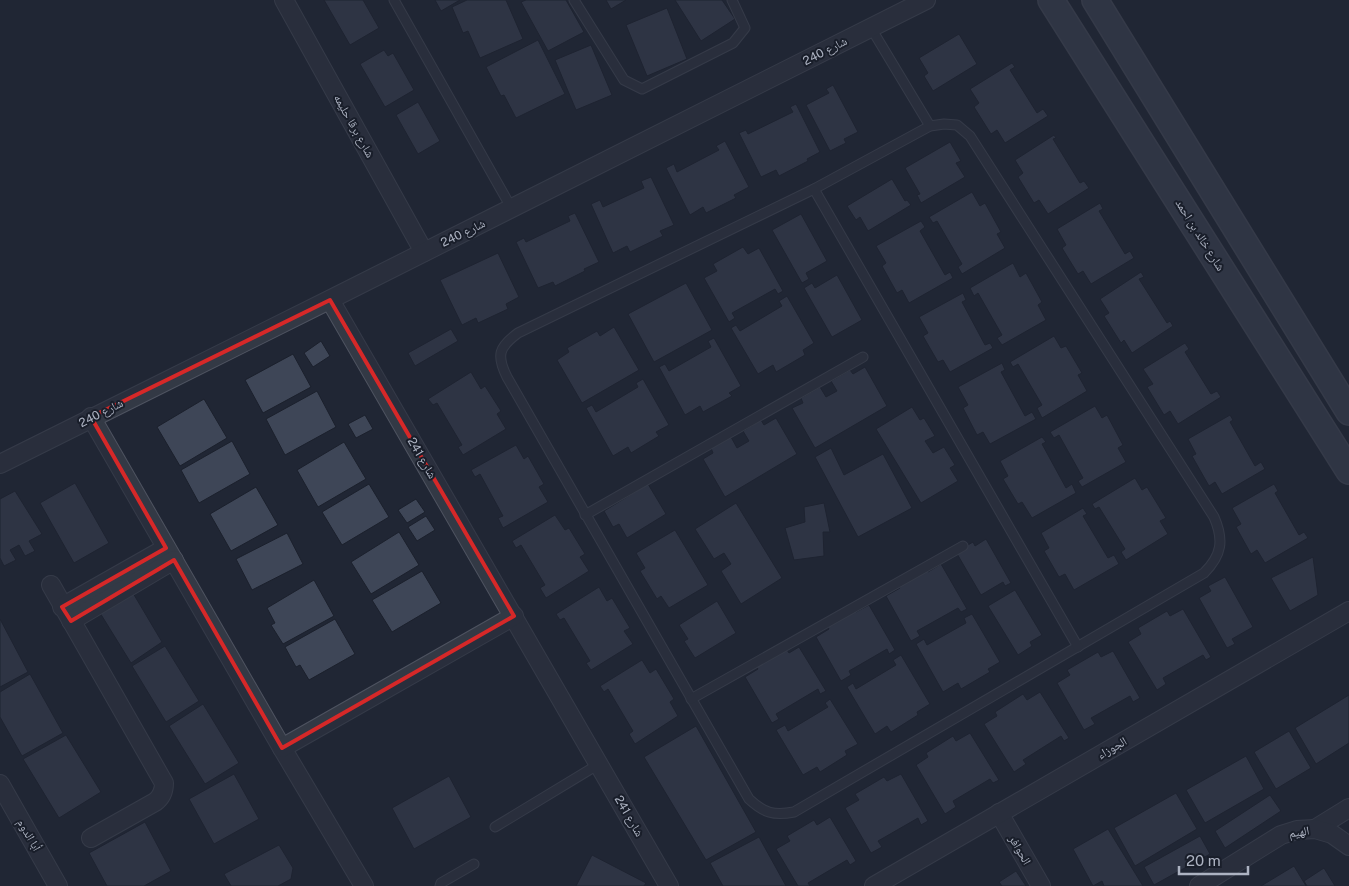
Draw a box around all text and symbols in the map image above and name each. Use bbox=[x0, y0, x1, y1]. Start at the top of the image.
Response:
street label: شارع 240 bbox=[801, 34, 850, 69]
street label: شارع برقا حليمه bbox=[330, 92, 377, 161]
street label: شارع خالد بن احمد bbox=[1172, 197, 1228, 274]
street label: شارع 240 bbox=[438, 216, 488, 251]
street label: شارع 240 bbox=[77, 396, 126, 431]
street label: شارع 241 bbox=[404, 435, 439, 482]
street label: الجوزاء bbox=[1095, 734, 1129, 762]
street label: شارع 241 bbox=[611, 793, 646, 840]
street label: أبا الدوم bbox=[13, 816, 44, 854]
street label: الهيم bbox=[1288, 823, 1311, 842]
street label: الحوافر bbox=[1005, 832, 1034, 867]
scale bar bbox=[1179, 844, 1248, 876]
text: 20 m bbox=[1186, 852, 1221, 869]

